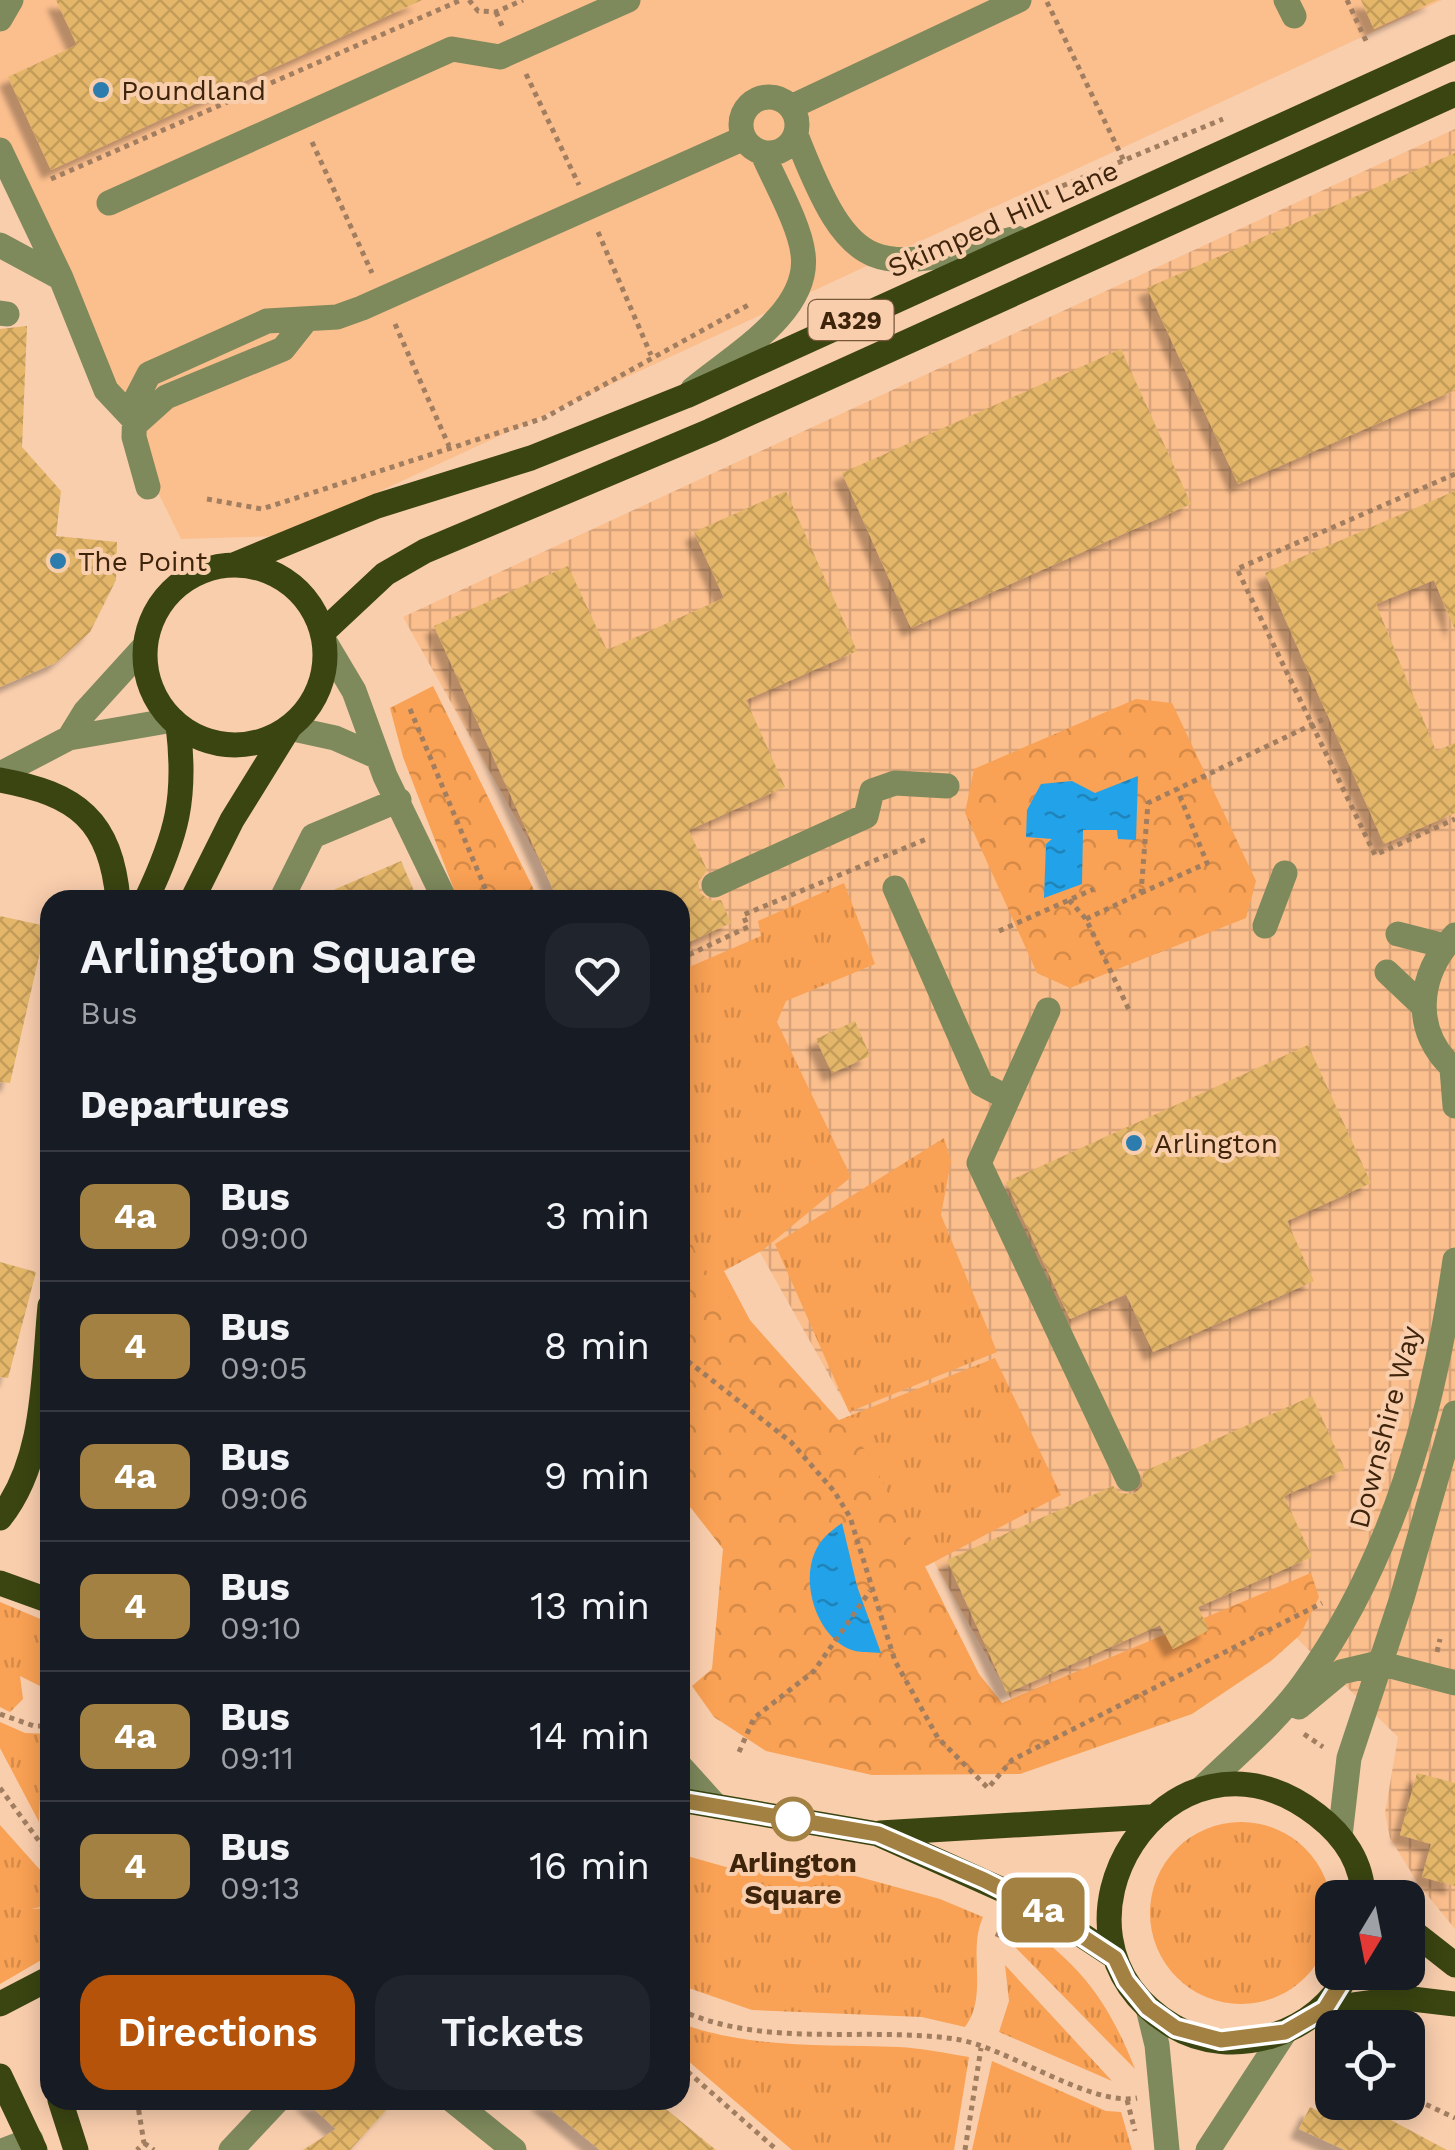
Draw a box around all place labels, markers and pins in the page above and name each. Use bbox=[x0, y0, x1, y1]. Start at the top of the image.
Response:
place label: Poundland bbox=[121, 74, 266, 107]
marker: Poundland bbox=[90, 79, 112, 101]
place label: The Point bbox=[78, 545, 208, 578]
marker: The Point bbox=[47, 550, 69, 572]
place label: Arlington bbox=[1154, 1127, 1278, 1160]
marker: Arlington bbox=[1123, 1132, 1145, 1154]
marker: Arlington Square bbox=[772, 1798, 814, 1840]
place label: Arlington Square bbox=[729, 1846, 857, 1911]

